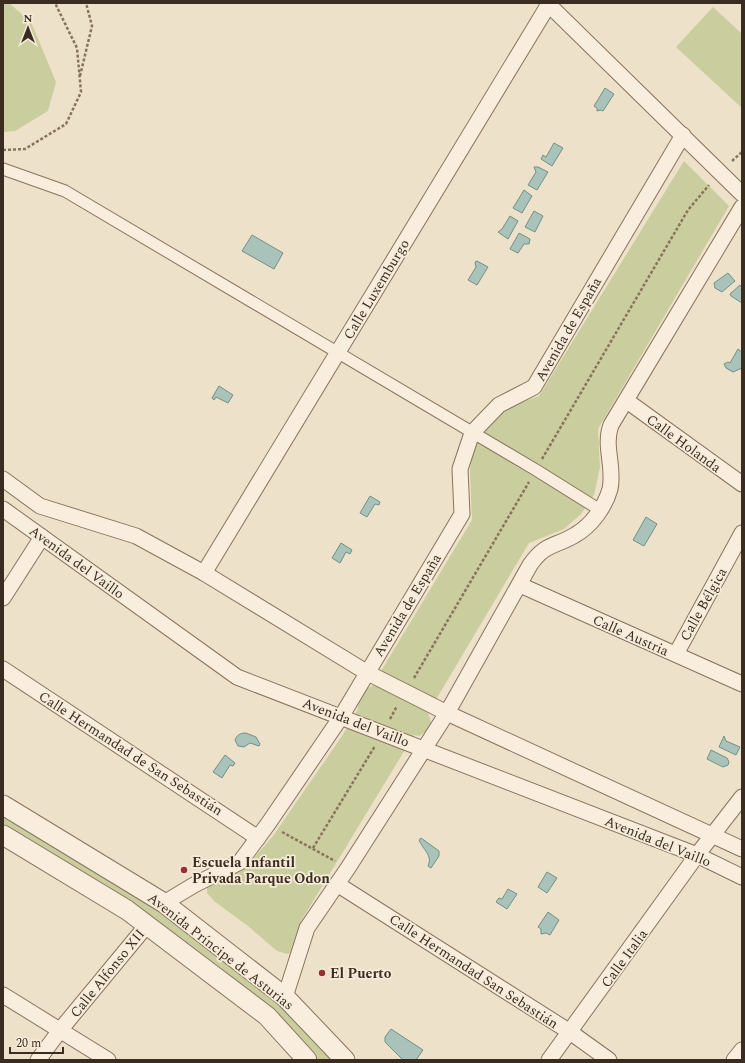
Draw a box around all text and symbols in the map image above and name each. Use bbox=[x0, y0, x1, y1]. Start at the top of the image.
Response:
north arrow bbox=[8, 8, 48, 48]
text: N bbox=[24, 10, 33, 27]
street label: Calle Luxemburgo bbox=[338, 235, 415, 344]
street label: Avenida de España bbox=[530, 273, 607, 385]
street label: Calle Holanda bbox=[642, 409, 726, 478]
street label: Avenida del Vaillo bbox=[25, 521, 129, 604]
street label: Avenida de España bbox=[368, 550, 447, 661]
street label: Calle Bélgica bbox=[675, 563, 732, 645]
street label: Calle Austria bbox=[589, 609, 672, 662]
street label: Calle Hermandad de San Sebastián bbox=[34, 686, 227, 821]
street label: Avenida del Vaillo bbox=[299, 692, 412, 753]
street label: Avenida del Vaillo bbox=[602, 811, 714, 872]
place label: Escuela Infantil Privada Parque Odon bbox=[192, 852, 330, 889]
marker: Escuela Infantil Privada Parque Odon bbox=[179, 865, 189, 875]
street label: Avenida Príncipe de Asturias bbox=[143, 888, 298, 1015]
street label: Calle Hermandad San Sebastián bbox=[385, 909, 562, 1034]
street label: Calle Alfonso XII bbox=[65, 924, 150, 1022]
street label: Calle Italia bbox=[596, 924, 653, 992]
place label: El Puerto bbox=[330, 963, 392, 984]
marker: El Puerto bbox=[317, 968, 327, 978]
scale bar bbox=[10, 1029, 63, 1055]
text: 20 m bbox=[16, 1034, 41, 1053]

